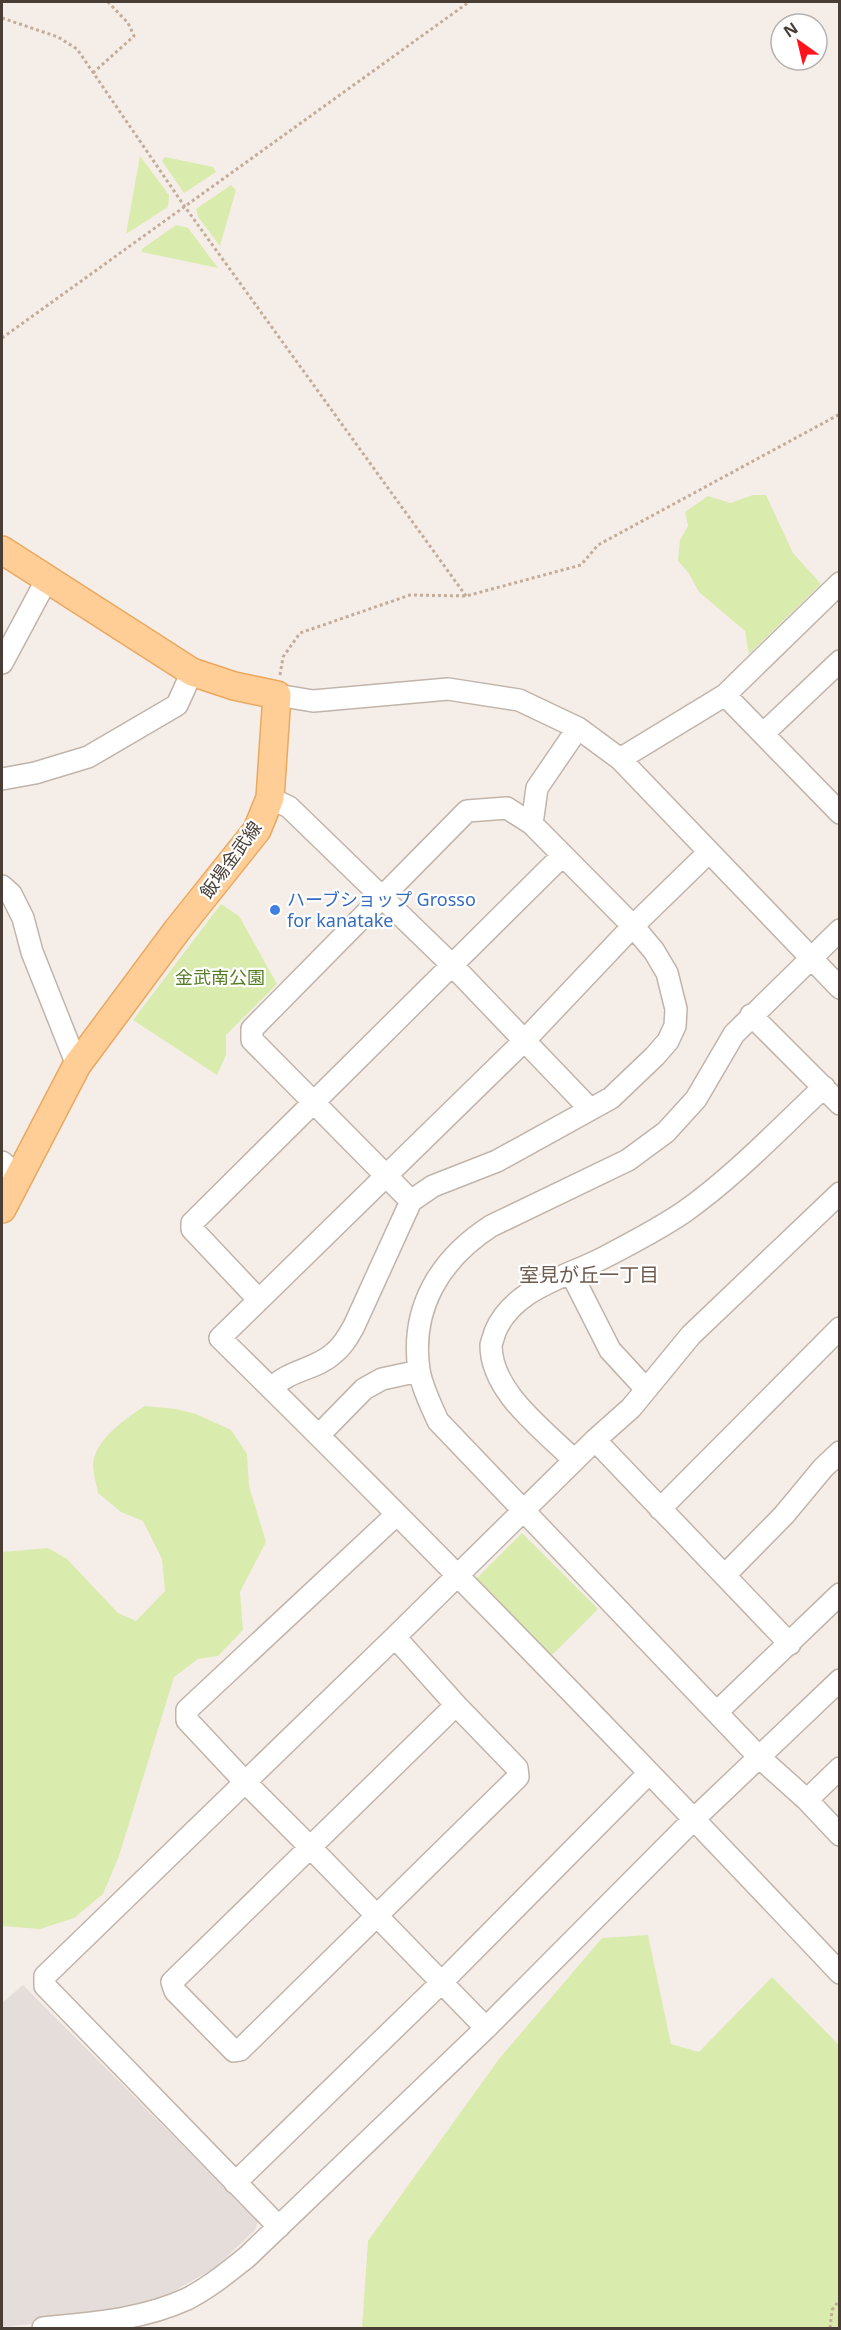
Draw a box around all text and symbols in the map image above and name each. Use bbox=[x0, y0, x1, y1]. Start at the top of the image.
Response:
north arrow bbox=[769, 12, 829, 72]
text: N bbox=[779, 17, 802, 42]
street label: 飯場金武線 bbox=[194, 816, 266, 903]
place label: ハーブショップ Grosso for kanatake bbox=[287, 887, 476, 932]
marker: ハーブショップ Grosso for kanatake bbox=[268, 903, 282, 917]
park label: 金武南公園 bbox=[175, 965, 265, 989]
district label: 室見が丘一丁目 bbox=[519, 1261, 659, 1288]

